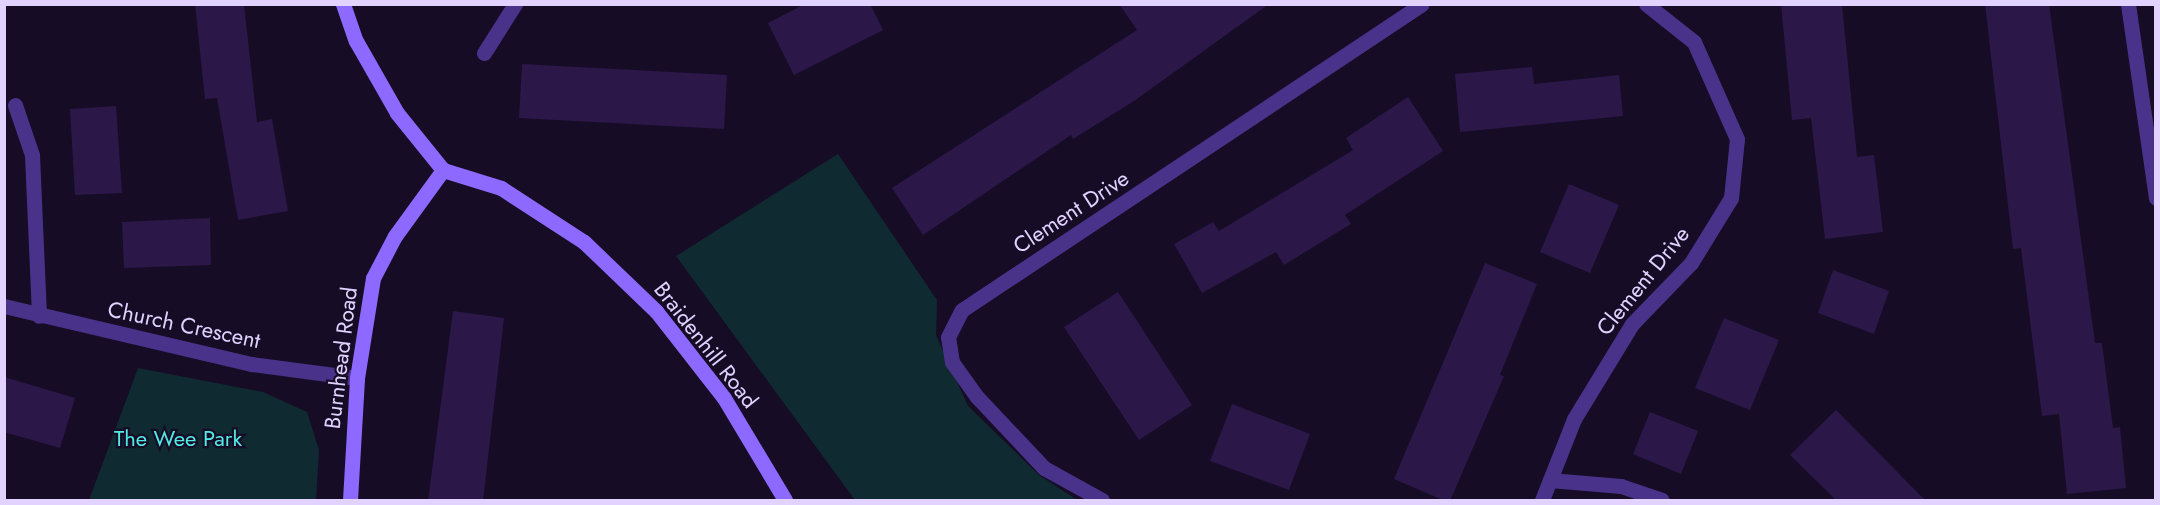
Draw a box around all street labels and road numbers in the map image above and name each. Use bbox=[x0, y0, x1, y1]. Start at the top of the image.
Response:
street label: Clement Drive bbox=[1008, 165, 1134, 259]
street label: Clement Drive bbox=[1591, 221, 1695, 341]
street label: Braidenhill Road bbox=[649, 277, 763, 413]
street label: Burnhead Road bbox=[319, 285, 363, 431]
street label: Church Crescent bbox=[105, 296, 263, 354]

